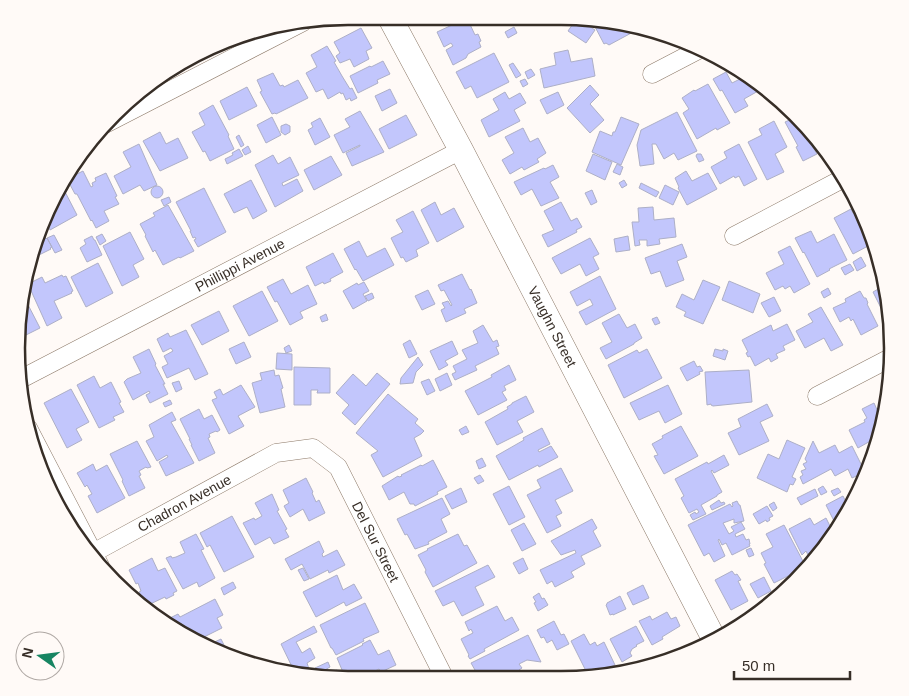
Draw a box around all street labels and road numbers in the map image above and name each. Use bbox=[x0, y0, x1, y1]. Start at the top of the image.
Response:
street label: Phillippi Avenue bbox=[192, 235, 288, 295]
street label: Vaughn Street bbox=[525, 284, 580, 370]
street label: Chadron Avenue bbox=[135, 471, 234, 535]
street label: Del Sur Street bbox=[349, 499, 403, 585]

